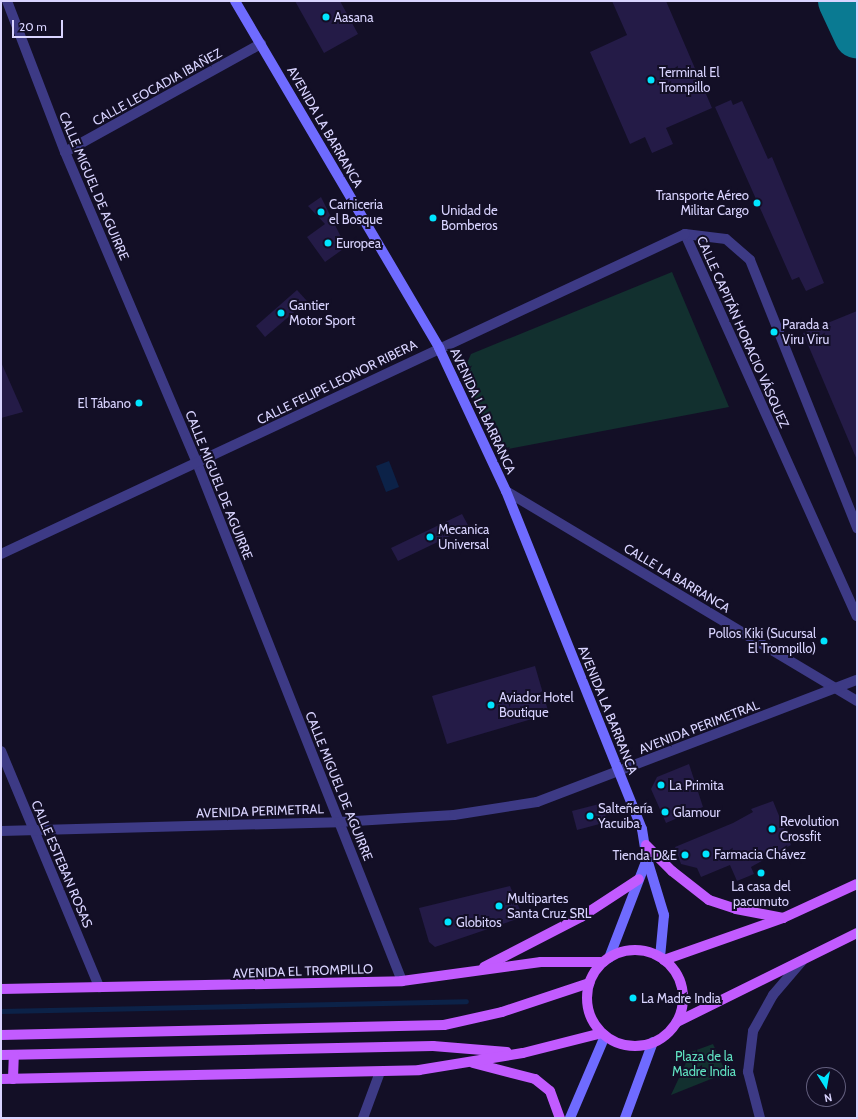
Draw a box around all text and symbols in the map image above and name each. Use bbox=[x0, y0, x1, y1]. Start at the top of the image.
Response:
place label: Aasana bbox=[334, 9, 373, 25]
scale bar bbox=[14, 12, 65, 38]
marker: Aasana bbox=[321, 12, 331, 22]
text: 20 m bbox=[19, 19, 47, 34]
street label: CALLE LEOCADIA IBAÑEZ bbox=[90, 45, 224, 129]
street label: AVENIDA LA BARRANCA bbox=[284, 64, 366, 190]
place label: Terminal El Trompillo bbox=[659, 65, 720, 96]
marker: Terminal El Trompillo bbox=[646, 75, 656, 85]
street label: CALLE MIGUEL DE AGUIRRE bbox=[56, 110, 132, 262]
place label: Transporte Aéreo Militar Cargo bbox=[656, 188, 749, 219]
place label: Carniceria el Bosque bbox=[329, 197, 383, 228]
marker: Transporte Aéreo Militar Cargo bbox=[752, 198, 762, 208]
place label: Unidad de Bomberos bbox=[441, 203, 498, 234]
marker: Carniceria el Bosque bbox=[316, 207, 326, 217]
marker: Unidad de Bomberos bbox=[428, 213, 438, 223]
street label: CALLE CAPITÁN HORACIO VÁSQUEZ bbox=[694, 234, 792, 430]
place label: Europea bbox=[336, 235, 381, 251]
marker: Europea bbox=[323, 238, 333, 248]
place label: Gantier Motor Sport bbox=[289, 298, 355, 329]
marker: Gantier Motor Sport bbox=[276, 308, 286, 318]
place label: Parada a Viru Viru bbox=[782, 317, 829, 348]
marker: Parada a Viru Viru bbox=[769, 327, 779, 337]
street label: CALLE FELIPE LEONOR RIBERA bbox=[254, 336, 420, 428]
street label: AVENIDA LA BARRANCA bbox=[447, 346, 519, 476]
place label: El Tábano bbox=[78, 395, 131, 411]
marker: El Tábano bbox=[134, 398, 144, 408]
street label: CALLE MIGUEL DE AGUIRRE bbox=[182, 408, 256, 562]
place label: Mecanica Universal bbox=[438, 522, 489, 553]
marker: Mecanica Universal bbox=[425, 532, 435, 542]
street label: CALLE LA BARRANCA bbox=[621, 540, 733, 616]
place label: Pollos Kiki (Sucursal El Trompillo) bbox=[708, 626, 816, 657]
marker: Pollos Kiki (Sucursal El Trompillo) bbox=[819, 636, 829, 646]
street label: AVENIDA LA BARRANCA bbox=[575, 643, 641, 777]
place label: Aviador Hotel Boutique bbox=[499, 690, 573, 721]
street label: AVENIDA PERIMETRAL bbox=[636, 697, 762, 757]
marker: Aviador Hotel Boutique bbox=[486, 700, 496, 710]
street label: CALLE MIGUEL DE AGUIRRE bbox=[302, 709, 376, 863]
place label: La Primita bbox=[669, 777, 724, 793]
marker: La Primita bbox=[656, 780, 666, 790]
street label: CALLE ESTEBAN ROSAS bbox=[28, 798, 96, 930]
street label: AVENIDA PERIMETRAL bbox=[196, 801, 324, 821]
place label: Salteñería Yacuiba bbox=[598, 801, 653, 832]
place label: Glamour bbox=[673, 804, 720, 820]
marker: Glamour bbox=[660, 807, 670, 817]
marker: Salteñería Yacuiba bbox=[585, 811, 595, 821]
place label: Revolution Crossfit bbox=[780, 814, 839, 845]
marker: Revolution Crossfit bbox=[767, 824, 777, 834]
place label: Farmacia Chávez bbox=[714, 846, 806, 862]
place label: Tienda D&E bbox=[613, 847, 677, 863]
marker: Farmacia Chávez bbox=[701, 849, 711, 859]
marker: Tienda D&E bbox=[680, 850, 690, 860]
marker: La casa del pacumuto bbox=[756, 868, 766, 878]
place label: La casa del pacumuto bbox=[731, 879, 791, 910]
place label: Multipartes Santa Cruz SRL bbox=[507, 891, 591, 922]
marker: Multipartes Santa Cruz SRL bbox=[494, 901, 504, 911]
place label: Globitos bbox=[456, 914, 502, 930]
marker: Globitos bbox=[443, 917, 453, 927]
street label: AVENIDA EL TROMPILLO bbox=[233, 961, 373, 981]
place label: La Madre India bbox=[641, 990, 721, 1006]
marker: La Madre India bbox=[628, 993, 638, 1003]
park label: Plaza de la Madre India bbox=[672, 1049, 736, 1080]
north arrow bbox=[806, 1067, 846, 1107]
text: N bbox=[823, 1090, 833, 1105]

